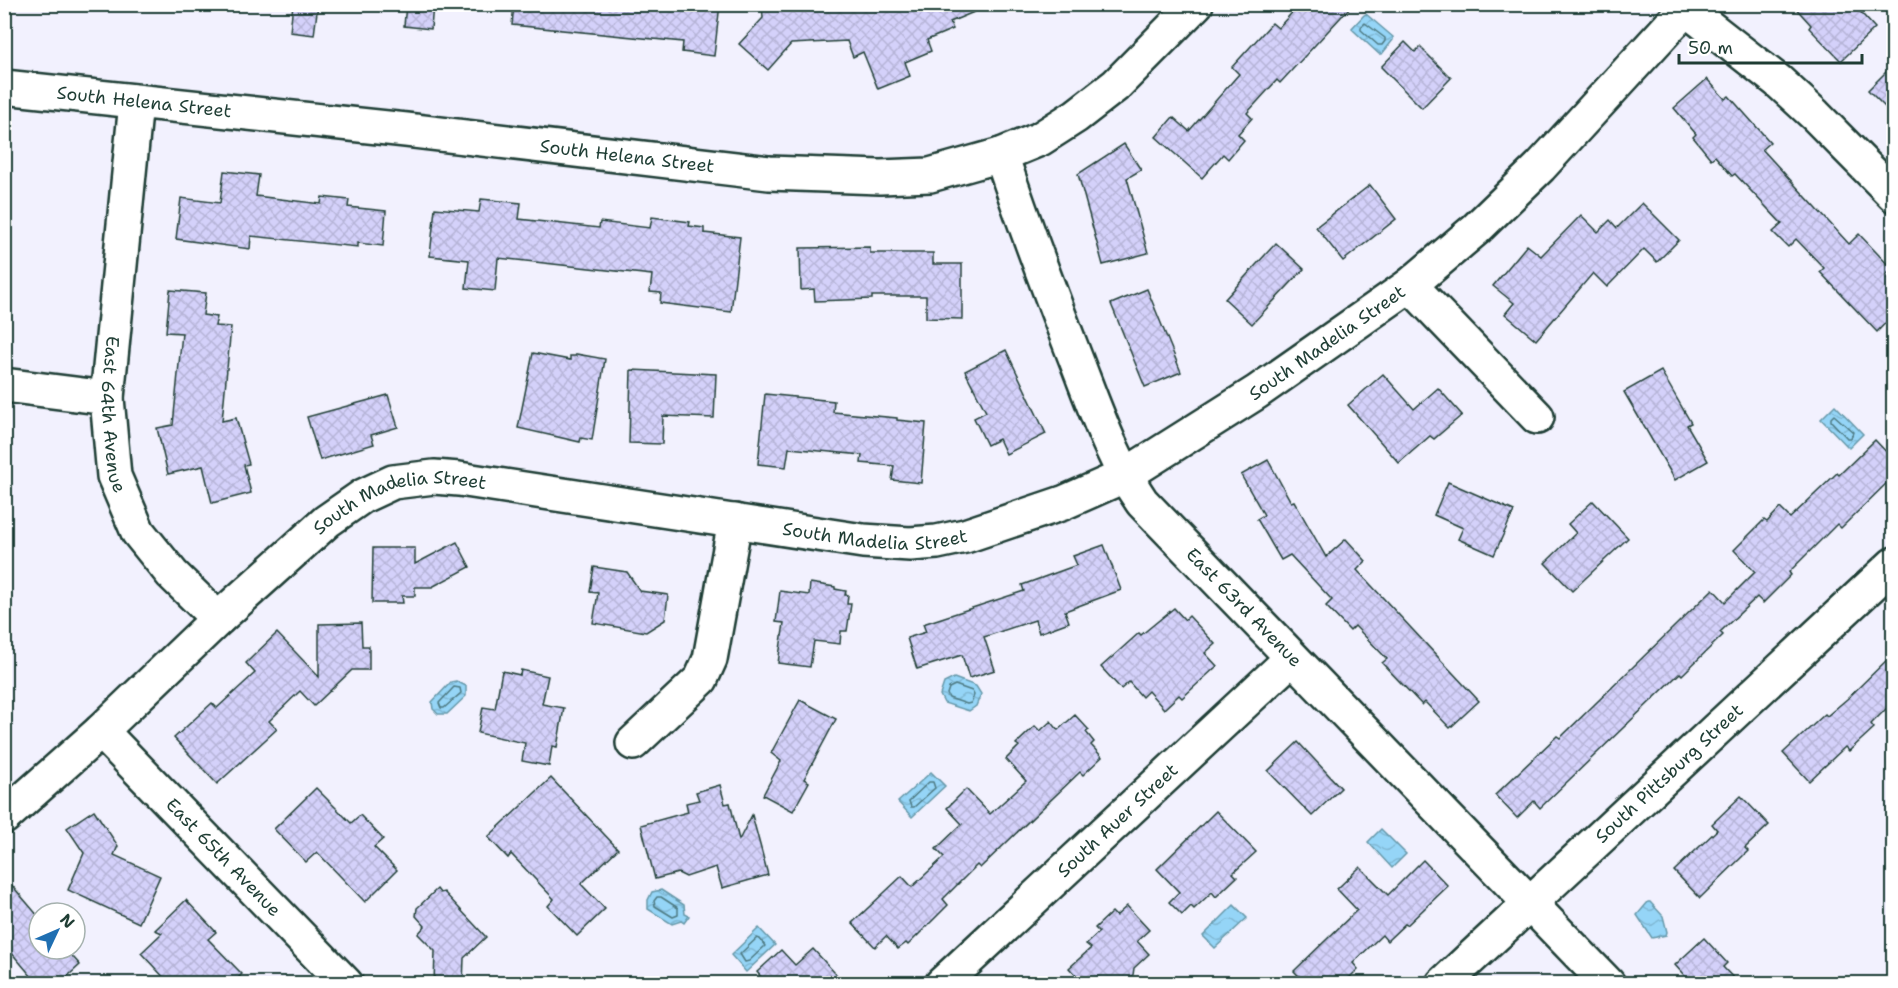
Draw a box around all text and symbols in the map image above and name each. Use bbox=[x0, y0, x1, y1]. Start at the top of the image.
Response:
scale bar bbox=[1679, 27, 1862, 65]
text: 50 m bbox=[1688, 36, 1733, 60]
street label: South Helena Street bbox=[56, 81, 233, 123]
street label: South Helena Street bbox=[539, 134, 716, 178]
street label: South Madelia Street bbox=[1244, 280, 1410, 406]
street label: East 64th Avenue bbox=[95, 335, 132, 496]
street label: South Madelia Street bbox=[308, 465, 488, 540]
street label: South Madelia Street bbox=[781, 517, 970, 556]
street label: East 63rd Avenue bbox=[1181, 543, 1307, 672]
street label: South Pittsburg Street bbox=[1590, 698, 1748, 848]
street label: South Auer Street bbox=[1052, 758, 1183, 883]
street label: East 65th Avenue bbox=[161, 793, 286, 922]
north arrow bbox=[27, 901, 87, 961]
text: N bbox=[55, 909, 79, 933]

